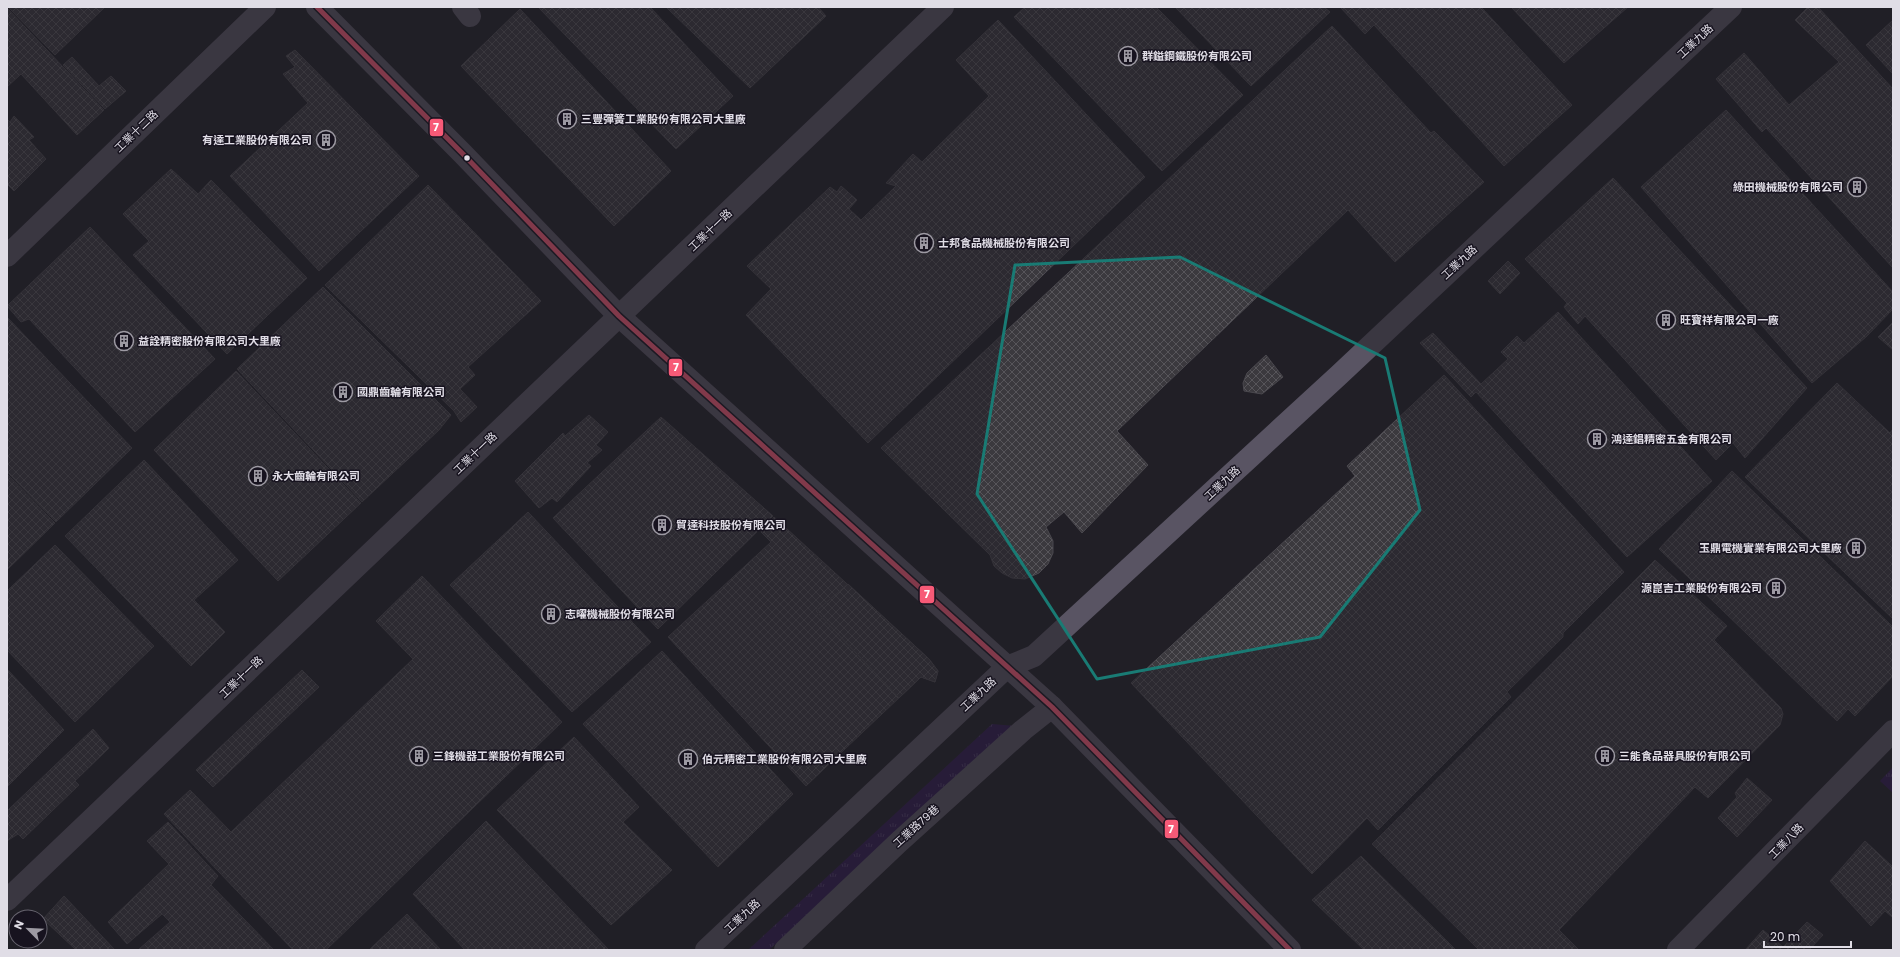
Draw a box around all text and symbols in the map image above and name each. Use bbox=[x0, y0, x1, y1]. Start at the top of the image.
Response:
street label: 工業九路 bbox=[1673, 20, 1717, 62]
building icon: 群鎰鋼鐵股份有限公司 bbox=[1117, 45, 1139, 67]
place label: 群鎰鋼鐵股份有限公司 bbox=[1142, 48, 1252, 64]
street label: 工業十二路 bbox=[111, 106, 161, 156]
building icon: 三豐彈簧工業股份有限公司大里廠 bbox=[556, 108, 578, 130]
place label: 三豐彈簧工業股份有限公司大里廠 bbox=[581, 111, 746, 127]
line badge: 7 bbox=[429, 118, 444, 137]
text: 7 bbox=[433, 119, 439, 135]
building icon: 有達工業股份有限公司 bbox=[315, 129, 337, 151]
place label: 有達工業股份有限公司 bbox=[202, 132, 312, 148]
unlabelled marker bbox=[462, 153, 472, 163]
building icon: 綠田機械股份有限公司 bbox=[1846, 176, 1868, 198]
place label: 綠田機械股份有限公司 bbox=[1733, 179, 1843, 195]
street label: 工業十一路 bbox=[685, 205, 735, 255]
building icon: 士邦食品機械股份有限公司 bbox=[913, 232, 935, 254]
place label: 士邦食品機械股份有限公司 bbox=[938, 235, 1070, 251]
street label: 工業九路 bbox=[1437, 241, 1481, 283]
building icon: 旺寶祥有限公司一廠 bbox=[1655, 309, 1677, 331]
place label: 旺寶祥有限公司一廠 bbox=[1680, 312, 1779, 328]
building icon: 益詮精密股份有限公司大里廠 bbox=[113, 330, 135, 352]
place label: 益詮精密股份有限公司大里廠 bbox=[138, 333, 281, 349]
line badge: 7 bbox=[668, 358, 683, 377]
text: 7 bbox=[673, 359, 679, 375]
building icon: 國鼎齒輪有限公司 bbox=[332, 381, 354, 403]
place label: 國鼎齒輪有限公司 bbox=[357, 384, 445, 400]
street label: 工業十一路 bbox=[450, 428, 500, 478]
building icon: 鴻達錩精密五金有限公司 bbox=[1586, 428, 1608, 450]
place label: 鴻達錩精密五金有限公司 bbox=[1611, 431, 1732, 447]
street label: 工業九路 bbox=[1200, 462, 1244, 504]
building icon: 永大齒輪有限公司 bbox=[247, 465, 269, 487]
place label: 永大齒輪有限公司 bbox=[272, 468, 360, 484]
building icon: 貿達科技股份有限公司 bbox=[651, 514, 673, 536]
place label: 貿達科技股份有限公司 bbox=[676, 517, 786, 533]
building icon: 玉鼎電機實業有限公司大里廠 bbox=[1845, 537, 1867, 559]
place label: 玉鼎電機實業有限公司大里廠 bbox=[1699, 540, 1842, 556]
building icon: 源崑吉工業股份有限公司 bbox=[1765, 577, 1787, 599]
place label: 源崑吉工業股份有限公司 bbox=[1641, 580, 1762, 596]
line badge: 7 bbox=[919, 585, 935, 604]
text: 7 bbox=[924, 586, 930, 602]
building icon: 志曜機械股份有限公司 bbox=[540, 603, 562, 625]
place label: 志曜機械股份有限公司 bbox=[565, 606, 675, 622]
street label: 工業十一路 bbox=[216, 652, 266, 702]
street label: 工業九路 bbox=[956, 673, 1000, 715]
building icon: 三鋒機器工業股份有限公司 bbox=[408, 745, 430, 767]
building icon: 三能食品器具股份有限公司 bbox=[1594, 745, 1616, 767]
place label: 三鋒機器工業股份有限公司 bbox=[433, 748, 565, 764]
building icon: 伯元精密工業股份有限公司大里廠 bbox=[677, 748, 699, 770]
place label: 三能食品器具股份有限公司 bbox=[1619, 748, 1751, 764]
place label: 伯元精密工業股份有限公司大里廠 bbox=[702, 751, 867, 767]
street label: 工業路79巷 bbox=[889, 801, 943, 851]
line badge: 7 bbox=[1164, 819, 1179, 839]
street label: 工業八路 bbox=[1765, 820, 1807, 862]
text: 7 bbox=[1168, 821, 1174, 837]
street label: 工業九路 bbox=[720, 895, 764, 937]
north arrow bbox=[8, 909, 48, 949]
text: N bbox=[10, 918, 28, 932]
scale bar bbox=[1764, 923, 1851, 949]
text: 20 m bbox=[1770, 928, 1800, 945]

